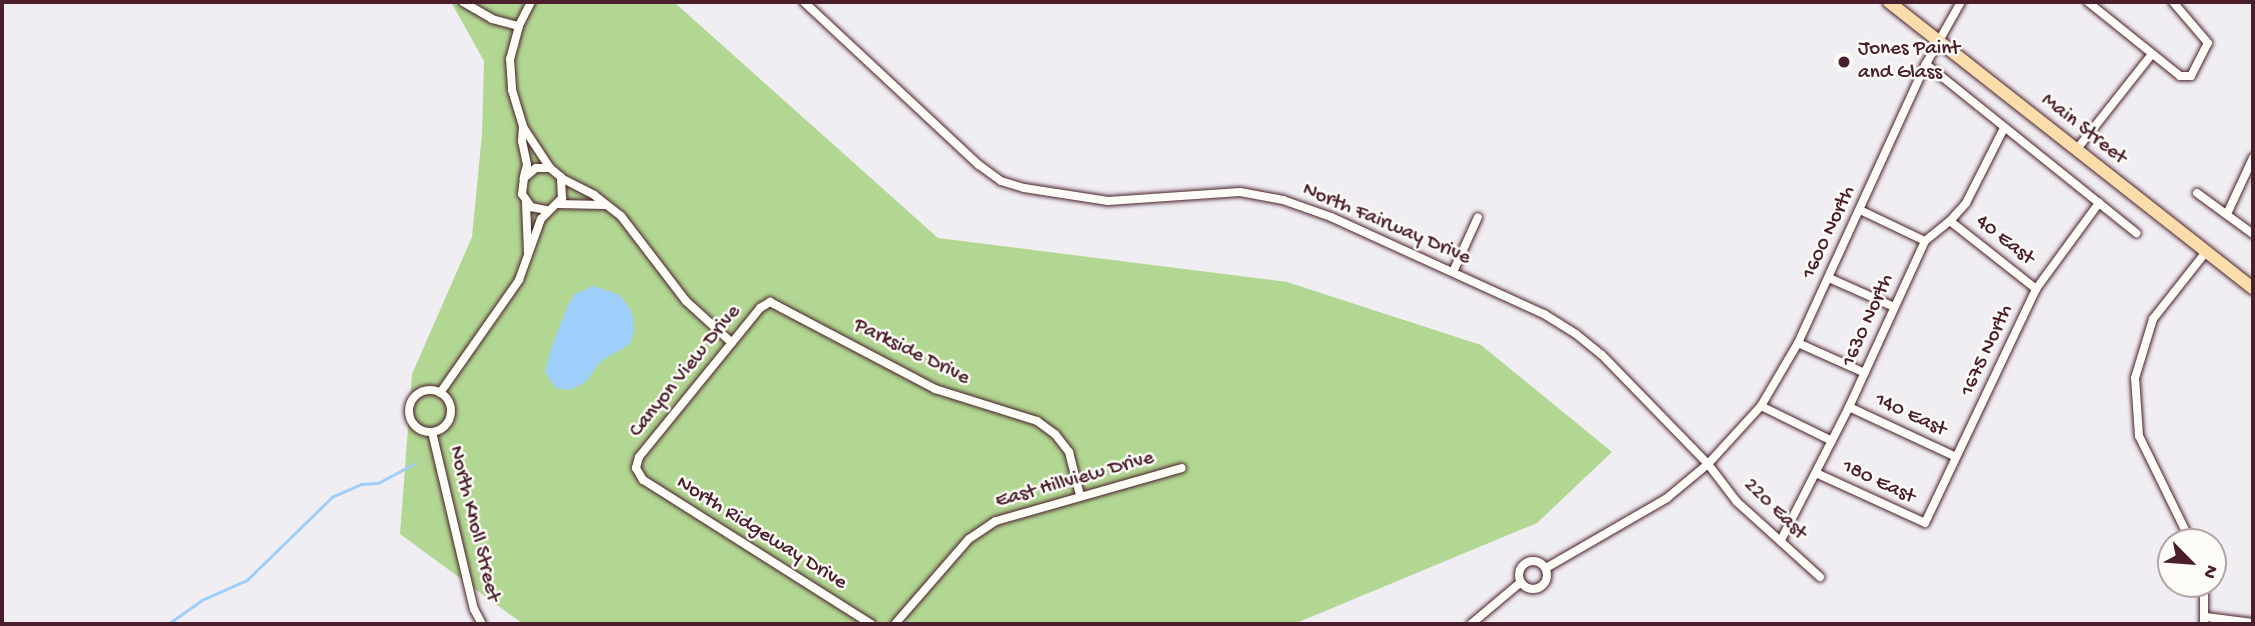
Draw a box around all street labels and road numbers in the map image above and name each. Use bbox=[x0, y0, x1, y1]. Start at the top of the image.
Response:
street label: Main Street bbox=[2035, 89, 2131, 171]
street label: North Fairway Drive bbox=[1298, 178, 1474, 272]
street label: 1600 North bbox=[1797, 182, 1863, 284]
street label: 40 East bbox=[1969, 210, 2039, 272]
street label: 1630 North bbox=[1837, 271, 1901, 371]
street label: Canyon View Drive bbox=[625, 301, 747, 443]
street label: 1675 North bbox=[1956, 301, 2020, 401]
street label: Parkside Drive bbox=[849, 314, 973, 392]
street label: 140 East bbox=[1870, 388, 1950, 444]
street label: North Knoll Street bbox=[441, 444, 505, 604]
street label: East Hillview Drive bbox=[993, 446, 1157, 516]
street label: 180 East bbox=[1837, 455, 1919, 511]
street label: North Ridgeway Drive bbox=[671, 471, 851, 597]
street label: 220 East bbox=[1737, 474, 1811, 546]

